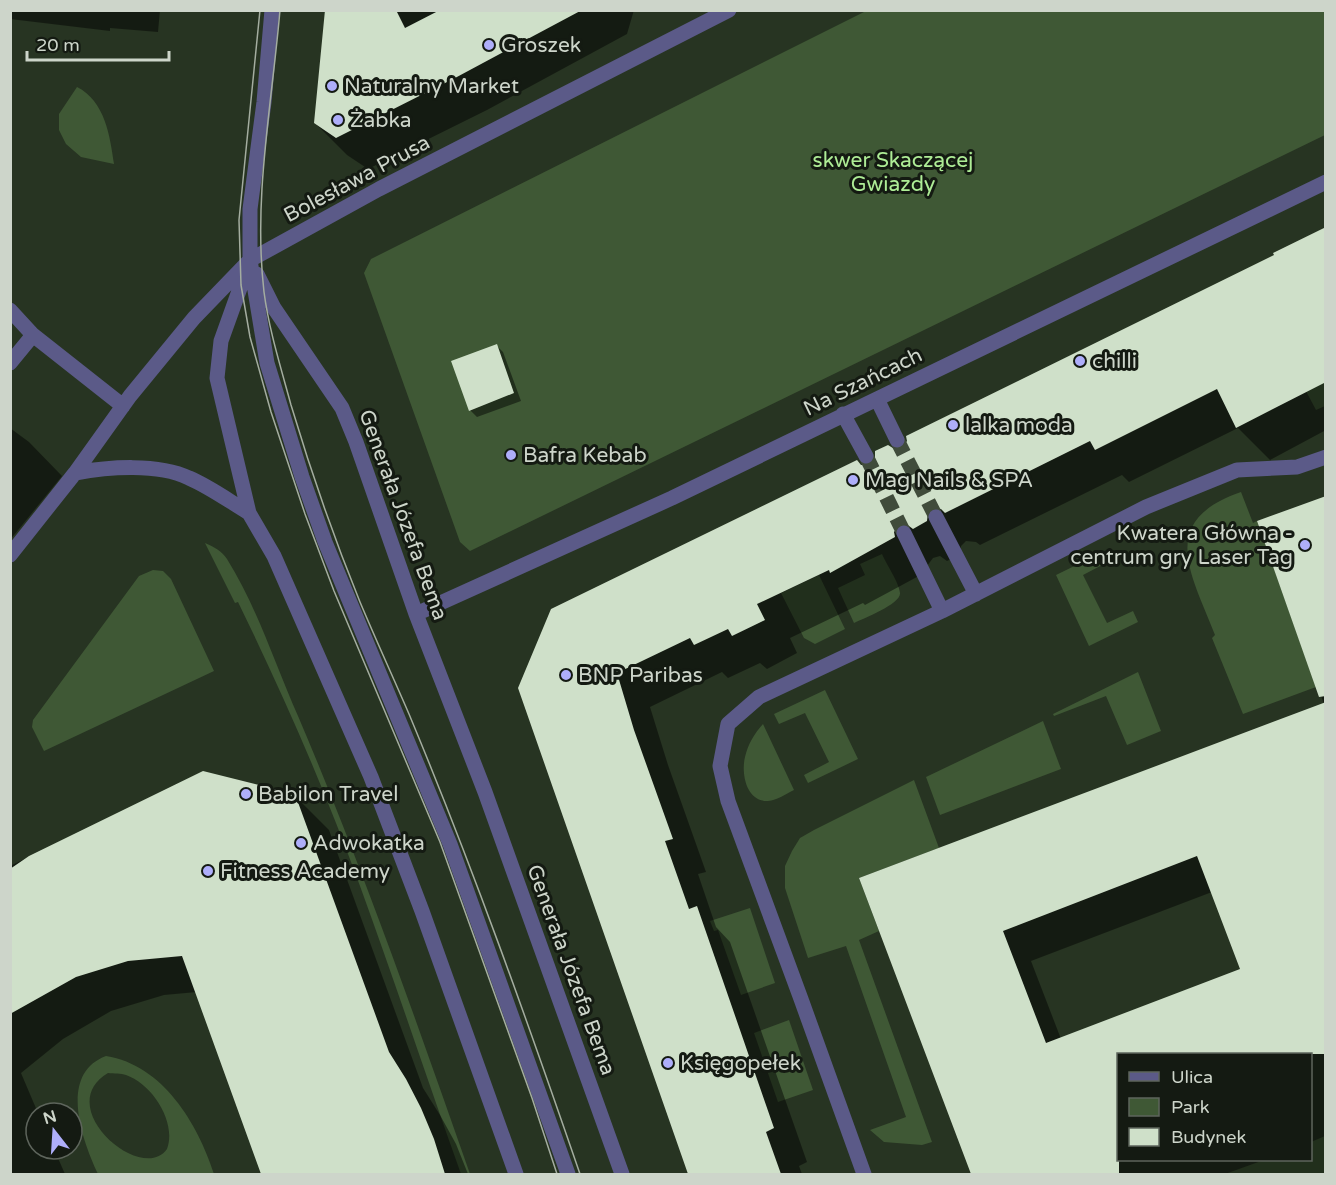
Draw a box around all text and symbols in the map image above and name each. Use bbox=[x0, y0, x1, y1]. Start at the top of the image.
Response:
scale bar bbox=[27, 24, 170, 62]
place label: Groszek bbox=[501, 33, 581, 58]
text: 20 m bbox=[36, 34, 80, 56]
marker: Groszek bbox=[482, 38, 496, 52]
place label: Naturalny Market bbox=[344, 74, 519, 99]
marker: Naturalny Market bbox=[325, 79, 339, 93]
place label: Żabka bbox=[350, 108, 412, 133]
marker: Żabka bbox=[331, 113, 345, 127]
street label: Bolesława Prusa bbox=[280, 130, 434, 228]
park label: skwer Skaczącej Gwiazdy bbox=[813, 148, 973, 197]
street label: Na Szańcach bbox=[800, 342, 926, 422]
place label: chilli bbox=[1092, 349, 1137, 374]
marker: chilli bbox=[1073, 354, 1087, 368]
street label: Generała Józefa Bema bbox=[353, 406, 453, 624]
place label: lalka moda bbox=[965, 413, 1073, 438]
marker: lalka moda bbox=[946, 418, 960, 432]
place label: Bafra Kebab bbox=[523, 443, 647, 468]
marker: Bafra Kebab bbox=[504, 448, 518, 462]
place label: Mag Nails & SPA bbox=[865, 468, 1033, 493]
marker: Mag Nails & SPA bbox=[846, 473, 860, 487]
place label: Kwatera Główna - centrum gry Laser Tag bbox=[1070, 521, 1293, 570]
marker: Kwatera Główna - centrum gry Laser Tag bbox=[1298, 538, 1312, 552]
place label: BNP Paribas bbox=[578, 663, 703, 688]
marker: BNP Paribas bbox=[559, 668, 573, 682]
place label: Babilon Travel bbox=[258, 782, 398, 807]
marker: Babilon Travel bbox=[239, 787, 253, 801]
place label: Adwokatka bbox=[313, 831, 425, 856]
marker: Adwokatka bbox=[294, 836, 308, 850]
place label: Fitness Academy bbox=[220, 859, 390, 884]
street label: Generała Józefa Bema bbox=[521, 861, 621, 1079]
marker: Fitness Academy bbox=[201, 864, 215, 878]
place label: Księgopełek bbox=[680, 1051, 801, 1076]
legend bbox=[1117, 1053, 1312, 1161]
marker: Księgopełek bbox=[661, 1056, 675, 1070]
text: Ulica bbox=[1171, 1066, 1213, 1088]
text: Park bbox=[1171, 1096, 1210, 1118]
north arrow bbox=[24, 1101, 84, 1161]
text: N bbox=[41, 1106, 59, 1129]
text: Budynek bbox=[1171, 1126, 1246, 1148]

